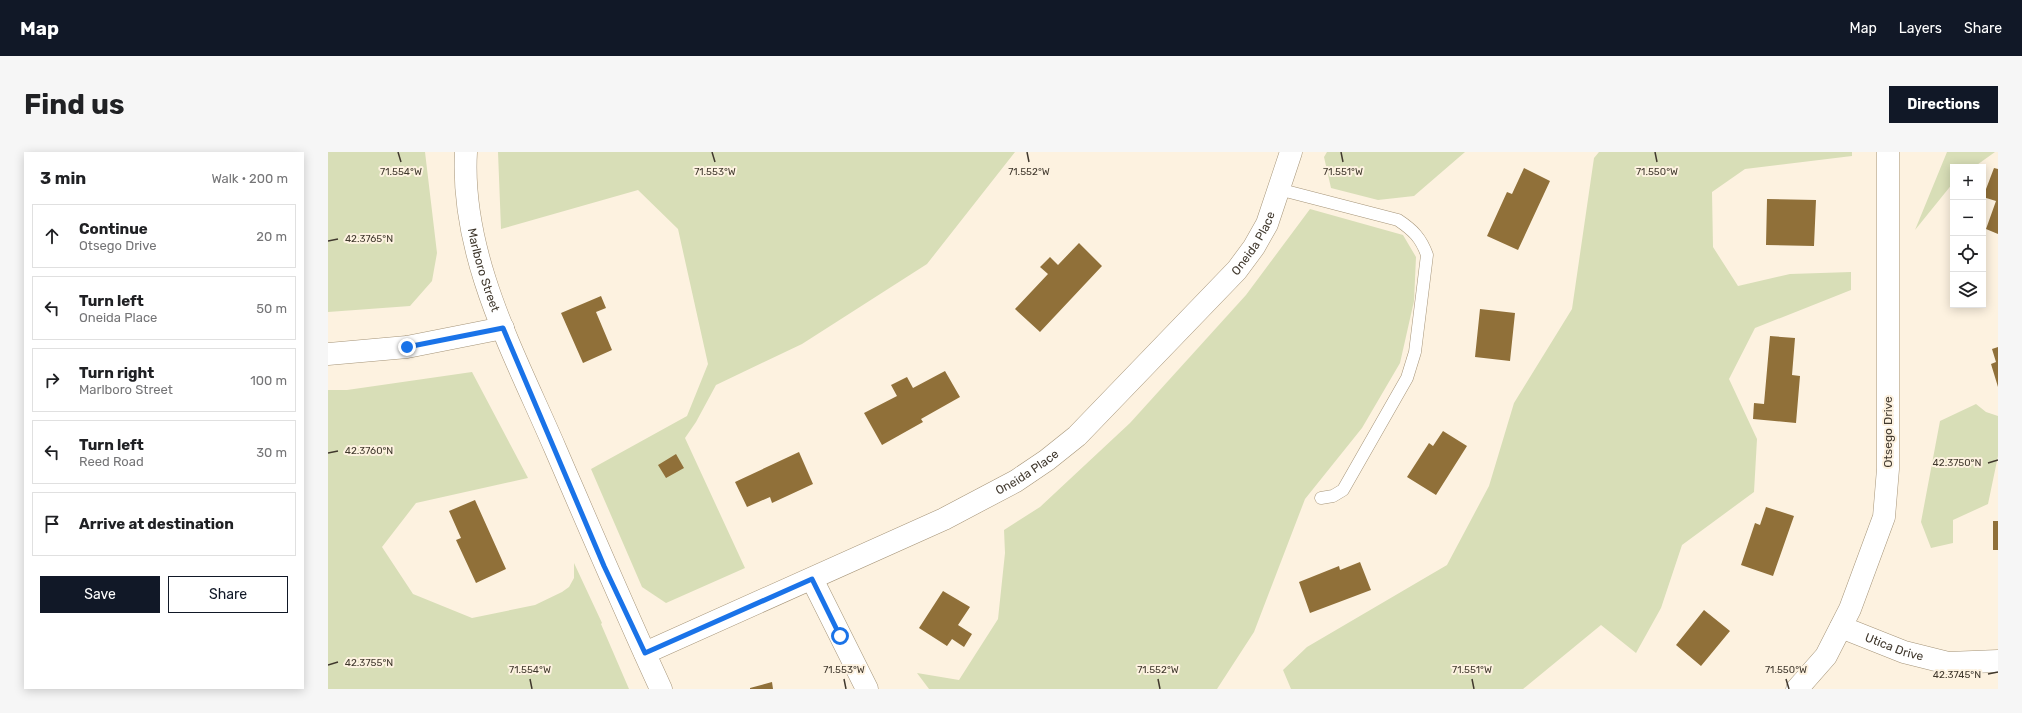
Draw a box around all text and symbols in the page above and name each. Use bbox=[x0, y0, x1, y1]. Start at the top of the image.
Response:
text: Map bbox=[20, 17, 59, 40]
text: Map bbox=[1850, 20, 1877, 37]
text: Layers bbox=[1899, 20, 1942, 37]
text: Share bbox=[1964, 20, 2002, 37]
button: Directions bbox=[1889, 86, 1998, 123]
text: Find us bbox=[24, 88, 124, 121]
map controls bbox=[1950, 164, 1986, 308]
button: + bbox=[1950, 164, 1986, 200]
text: 71.554°W bbox=[380, 166, 422, 178]
text: 71.553°W bbox=[694, 166, 736, 178]
text: 71.552°W bbox=[1008, 166, 1050, 178]
text: 71.551°W bbox=[1323, 166, 1363, 178]
text: 71.550°W bbox=[1636, 166, 1678, 178]
text: 3 min bbox=[40, 168, 86, 188]
text: Walk · 200 m bbox=[211, 171, 288, 186]
button: − bbox=[1950, 200, 1986, 236]
street label: Oneida Place bbox=[1229, 209, 1278, 278]
text: Continue bbox=[79, 220, 148, 238]
icon: ahead bbox=[41, 225, 63, 247]
street label: Marlboro Street bbox=[465, 227, 503, 314]
text: 20 m bbox=[256, 229, 287, 244]
text: 42.3765°N bbox=[345, 233, 393, 245]
button: locate bbox=[1950, 236, 1986, 272]
text: Otsego Drive bbox=[79, 238, 157, 253]
button: layers bbox=[1950, 272, 1986, 308]
text: Turn left bbox=[79, 292, 144, 310]
icon: left bbox=[41, 297, 63, 319]
text: 50 m bbox=[256, 301, 287, 316]
text: Oneida Place bbox=[79, 310, 157, 325]
route end bbox=[398, 338, 416, 356]
text: Turn right bbox=[79, 364, 154, 382]
icon: right bbox=[41, 369, 63, 391]
text: 100 m bbox=[250, 373, 287, 388]
text: Marlboro Street bbox=[79, 382, 173, 397]
street label: Otsego Drive bbox=[1881, 396, 1895, 468]
text: Turn left bbox=[79, 436, 144, 454]
icon: left bbox=[41, 441, 63, 463]
text: 30 m bbox=[256, 445, 287, 460]
text: 42.3760°N bbox=[345, 445, 393, 457]
street label: Oneida Place bbox=[993, 446, 1061, 498]
text: Reed Road bbox=[79, 454, 144, 469]
text: 42.3750°N bbox=[1933, 457, 1981, 469]
icon: arrive bbox=[41, 513, 63, 535]
text: Arrive at destination bbox=[79, 515, 234, 533]
button: Save bbox=[40, 576, 160, 613]
button: Share bbox=[168, 576, 288, 613]
route start bbox=[831, 627, 849, 645]
street label: Utica Drive bbox=[1863, 630, 1925, 664]
text: 42.3755°N bbox=[345, 657, 393, 669]
text: 71.554°W bbox=[509, 664, 551, 676]
text: 71.553°W bbox=[823, 664, 865, 676]
text: 71.552°W bbox=[1137, 664, 1179, 676]
text: 71.551°W bbox=[1452, 664, 1492, 676]
text: 71.550°W bbox=[1765, 664, 1807, 676]
text: 42.3745°N bbox=[1933, 669, 1981, 681]

